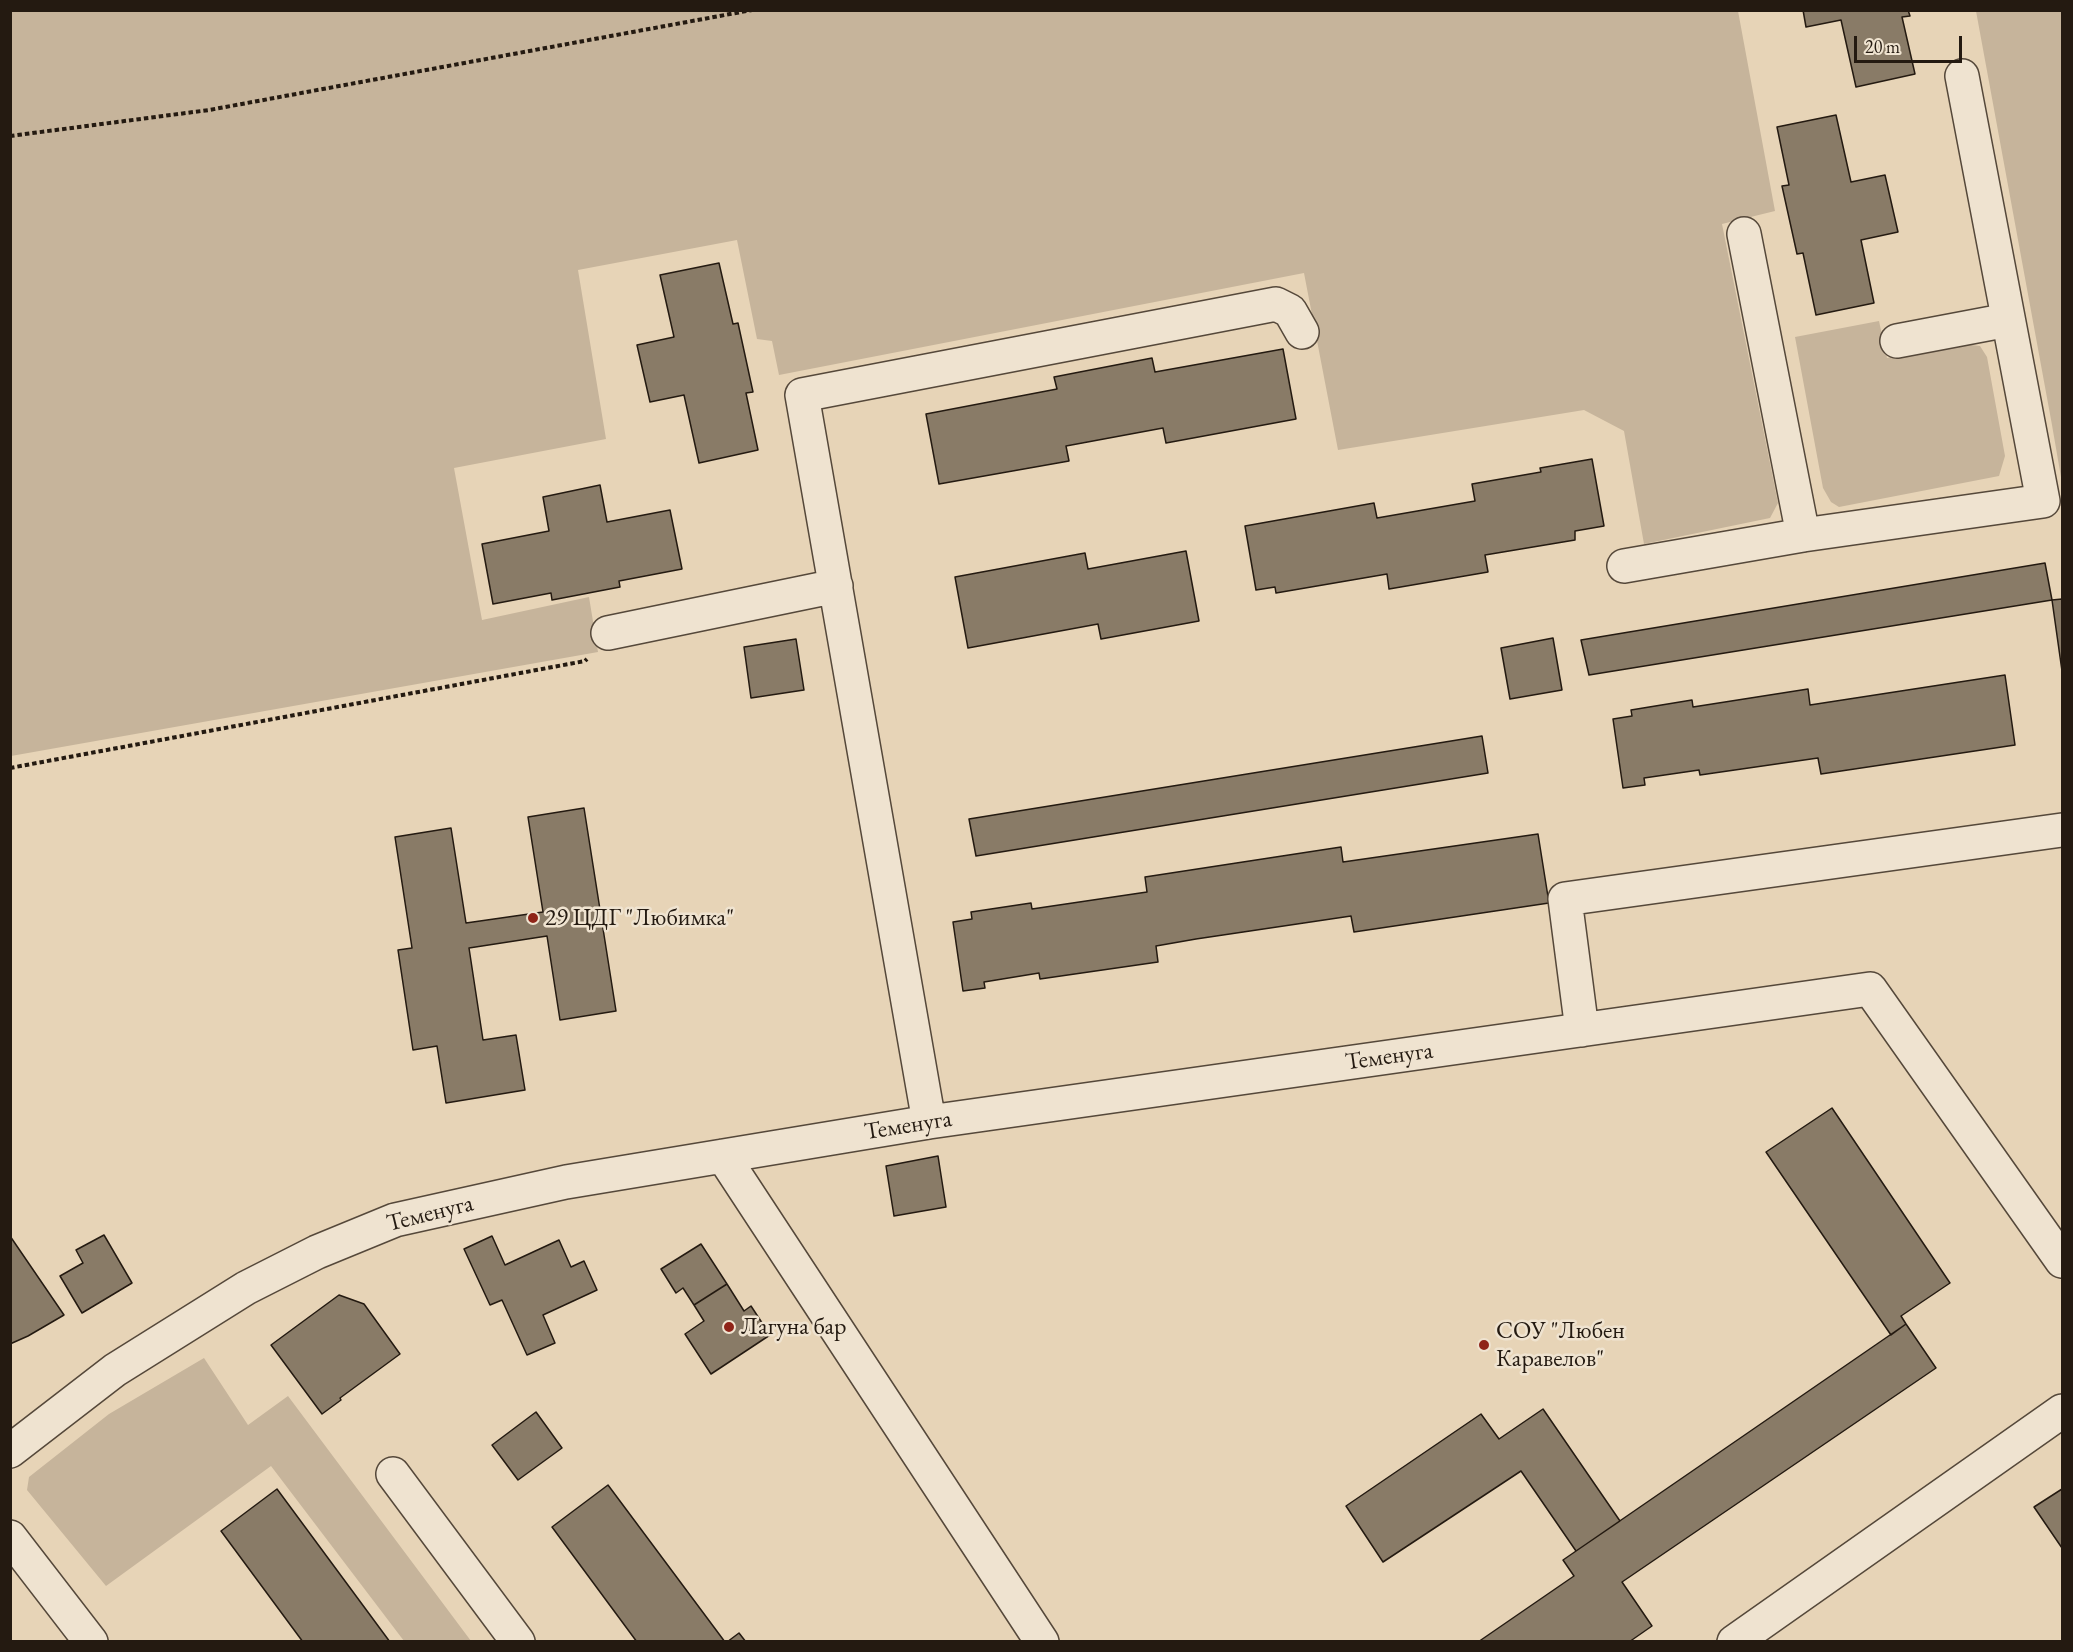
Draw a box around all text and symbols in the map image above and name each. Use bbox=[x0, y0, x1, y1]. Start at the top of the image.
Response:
scale bar bbox=[1857, 24, 1965, 62]
text: 20 m bbox=[1865, 35, 1900, 58]
place label: 29 ЦДГ "Любимка" bbox=[545, 904, 734, 932]
marker: 29 ЦДГ "Любимка" bbox=[526, 911, 540, 925]
street label: Теменуга bbox=[1343, 1037, 1435, 1077]
street label: Теменуга bbox=[862, 1105, 954, 1147]
street label: Теменуга bbox=[384, 1189, 476, 1239]
place label: Лагуна бар bbox=[741, 1313, 846, 1341]
place label: СОУ "Любен Каравелов" bbox=[1496, 1317, 1625, 1373]
marker: Лагуна бар bbox=[722, 1320, 736, 1334]
marker: СОУ "Любен Каравелов" bbox=[1477, 1338, 1491, 1352]

